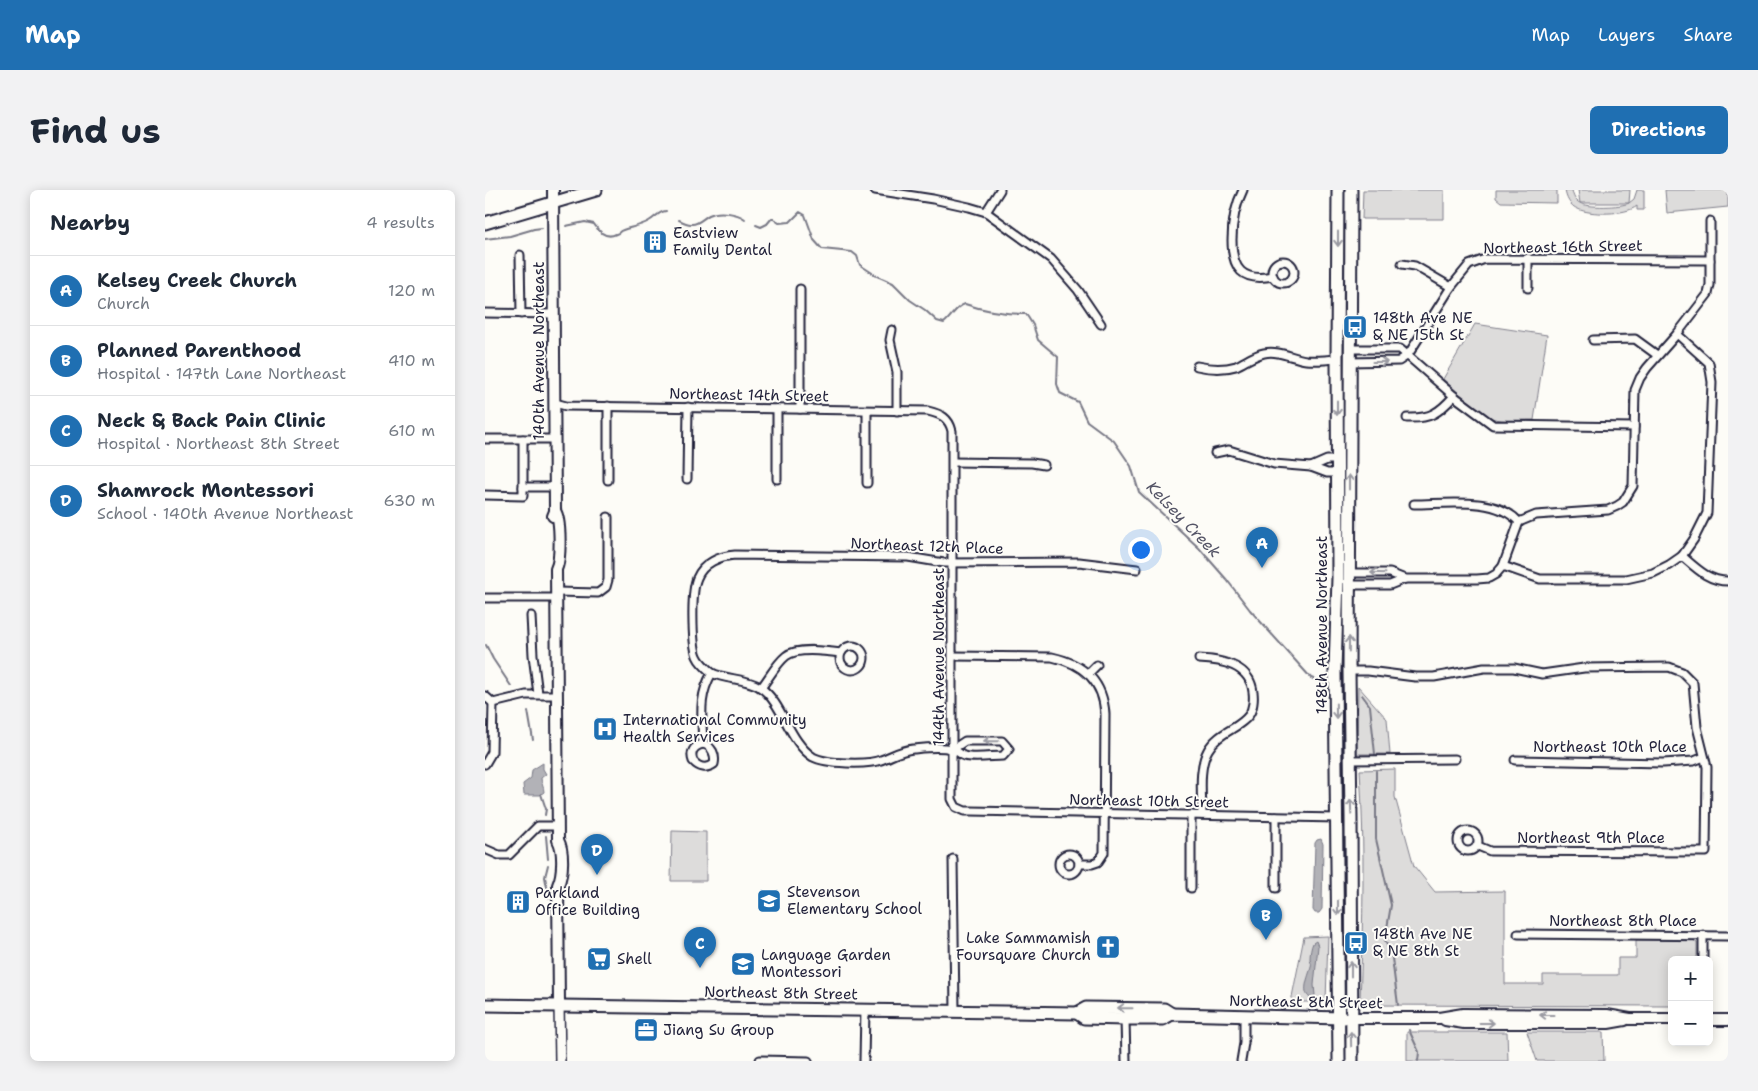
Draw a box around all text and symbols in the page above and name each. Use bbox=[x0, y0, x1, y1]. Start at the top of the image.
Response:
text: Map bbox=[25, 19, 81, 51]
text: Map bbox=[1532, 23, 1570, 47]
text: Layers bbox=[1598, 23, 1655, 47]
text: Share bbox=[1683, 23, 1733, 47]
button: Directions bbox=[1590, 106, 1728, 154]
text: Find us bbox=[30, 107, 161, 154]
text: Nearby bbox=[50, 209, 130, 237]
text: 4 results bbox=[366, 212, 435, 233]
place label: Eastview Family Dental bbox=[673, 223, 772, 260]
building icon: Eastview Family Dental bbox=[642, 229, 668, 255]
one-way arrow bbox=[1333, 230, 1343, 246]
street label: Northeast 16th Street bbox=[1483, 236, 1643, 258]
street label: 140th Avenue Northeast bbox=[529, 262, 549, 440]
text: Kelsey Creek Church bbox=[97, 268, 297, 293]
text: A bbox=[60, 280, 72, 301]
text: 120 m bbox=[388, 280, 435, 301]
text: Church bbox=[97, 293, 150, 314]
place label: 148th Ave NE & NE 15th St bbox=[1373, 308, 1473, 345]
bus stop icon: 148th Ave NE & NE 15th St bbox=[1342, 314, 1368, 340]
text: Planned Parenthood bbox=[97, 338, 301, 363]
text: B bbox=[61, 350, 71, 371]
text: 410 m bbox=[388, 350, 435, 371]
one-way arrow bbox=[1371, 357, 1387, 367]
text: Hospital · 147th Lane Northeast bbox=[97, 363, 346, 384]
street label: Northeast 14th Street bbox=[669, 384, 829, 406]
one-way arrow bbox=[1332, 400, 1342, 416]
text: Neck & Back Pain Clinic bbox=[97, 408, 326, 433]
text: C bbox=[61, 420, 71, 441]
text: 610 m bbox=[388, 420, 435, 441]
text: Hospital · Northeast 8th Street bbox=[97, 433, 340, 454]
one-way arrow bbox=[1344, 474, 1354, 490]
water label: Kelsey Creek bbox=[1142, 477, 1225, 562]
text: Shamrock Montessori bbox=[97, 478, 314, 503]
text: D bbox=[60, 490, 72, 511]
text: 630 m bbox=[383, 490, 435, 511]
text: School · 140th Avenue Northeast bbox=[97, 503, 354, 524]
pin: A bbox=[1246, 527, 1278, 568]
street label: Northeast 12th Place bbox=[850, 533, 1004, 559]
street label: 148th Avenue Northeast bbox=[1312, 536, 1332, 714]
your location bbox=[1128, 537, 1154, 563]
street label: 144th Avenue Northeast bbox=[929, 568, 949, 746]
one-way arrow bbox=[1370, 568, 1386, 578]
one-way arrow bbox=[1344, 636, 1354, 652]
one-way arrow bbox=[1331, 702, 1341, 718]
place label: International Community Health Services bbox=[623, 710, 807, 747]
hospital icon: International Community Health Services bbox=[592, 716, 618, 742]
one-way arrow bbox=[984, 736, 1000, 746]
street label: Northeast 10th Place bbox=[1533, 737, 1687, 757]
street label: Northeast 10th Street bbox=[1069, 790, 1229, 812]
one-way arrow bbox=[1346, 799, 1356, 815]
street label: Northeast 9th Place bbox=[1517, 828, 1665, 848]
pin: D bbox=[581, 834, 613, 875]
place label: Stevenson Elementary School bbox=[787, 882, 923, 919]
place label: Parkland Office Building bbox=[535, 883, 640, 920]
school or university icon: Stevenson Elementary School bbox=[756, 888, 782, 914]
building icon: Parkland Office Building bbox=[505, 889, 531, 915]
pin: B bbox=[1250, 899, 1282, 940]
one-way arrow bbox=[1333, 900, 1343, 916]
street label: Northeast 8th Place bbox=[1549, 911, 1697, 931]
place label: 148th Ave NE & NE 8th St bbox=[1373, 924, 1473, 961]
pin: C bbox=[684, 927, 716, 968]
place label: Lake Sammamish Foursquare Church bbox=[956, 928, 1091, 965]
bus stop icon: 148th Ave NE & NE 8th St bbox=[1343, 930, 1369, 956]
church icon: Lake Sammamish Foursquare Church bbox=[1095, 934, 1121, 960]
place label: Language Garden Montessori bbox=[761, 945, 891, 982]
supermarket icon: Shell bbox=[586, 946, 612, 972]
place label: Shell bbox=[617, 949, 652, 969]
school or university icon: Language Garden Montessori bbox=[730, 951, 756, 977]
map controls bbox=[1668, 956, 1713, 1046]
button: + bbox=[1668, 956, 1713, 1001]
one-way arrow bbox=[1346, 961, 1356, 978]
street label: Northeast 8th Street bbox=[704, 982, 858, 1004]
street label: Northeast 8th Street bbox=[1229, 991, 1383, 1013]
button: − bbox=[1668, 1001, 1713, 1046]
one-way arrow bbox=[1117, 1004, 1133, 1013]
one-way arrow bbox=[1539, 1010, 1555, 1020]
office icon: Jiang Su Group bbox=[633, 1017, 659, 1043]
one-way arrow bbox=[1479, 1018, 1495, 1028]
place label: Jiang Su Group bbox=[663, 1020, 774, 1040]
one-way arrow bbox=[1346, 1032, 1356, 1048]

